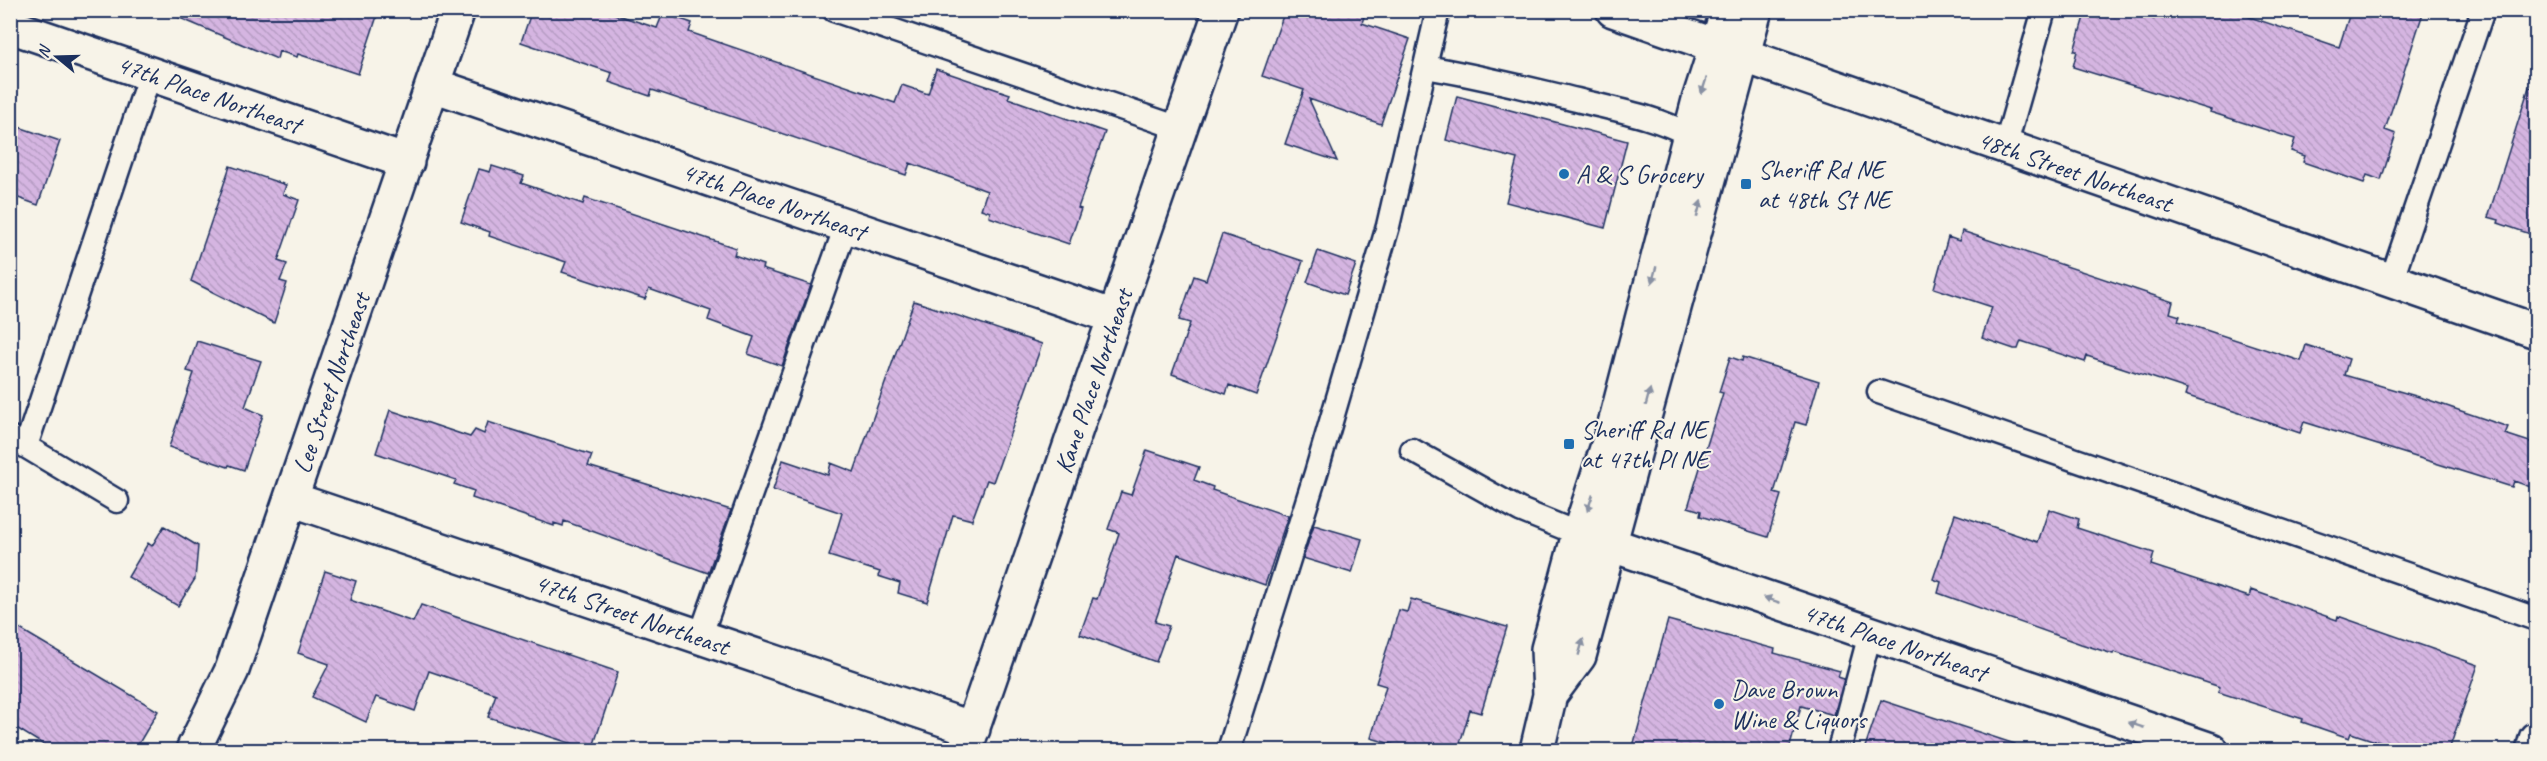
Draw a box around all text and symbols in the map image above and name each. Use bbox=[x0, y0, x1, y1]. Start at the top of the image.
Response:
north arrow bbox=[27, 27, 87, 87]
text: N bbox=[33, 42, 56, 60]
street label: 47th Place Northeast bbox=[113, 48, 308, 142]
one-way arrow bbox=[1699, 77, 1708, 95]
street label: 48th Street Northeast bbox=[1973, 123, 2179, 221]
place label: Sheriff Rd NE at 48th St NE bbox=[1758, 153, 1894, 216]
street label: 47th Place Northeast bbox=[678, 155, 873, 249]
place label: A & S Grocery bbox=[1576, 158, 1705, 191]
marker: A & S Grocery bbox=[1557, 167, 1571, 181]
marker: Sheriff Rd NE at 48th St NE bbox=[1739, 177, 1753, 191]
one-way arrow bbox=[1695, 200, 1705, 218]
one-way arrow bbox=[1648, 265, 1658, 284]
street label: Kane Place Northeast bbox=[1047, 283, 1141, 478]
street label: Lee Street Northeast bbox=[285, 286, 379, 478]
one-way arrow bbox=[1644, 388, 1654, 407]
place label: Sheriff Rd NE at 47th Pl NE bbox=[1581, 413, 1712, 476]
marker: Sheriff Rd NE at 47th Pl NE bbox=[1562, 437, 1576, 451]
one-way arrow bbox=[1585, 494, 1594, 512]
street label: 47th Street Northeast bbox=[530, 566, 736, 664]
one-way arrow bbox=[1763, 595, 1781, 605]
street label: 47th Place Northeast bbox=[1799, 596, 1994, 690]
one-way arrow bbox=[1577, 637, 1587, 656]
place label: Dave Brown Wine & Liquors bbox=[1731, 673, 1868, 736]
marker: Dave Brown Wine & Liquors bbox=[1712, 697, 1726, 711]
one-way arrow bbox=[2127, 719, 2145, 729]

